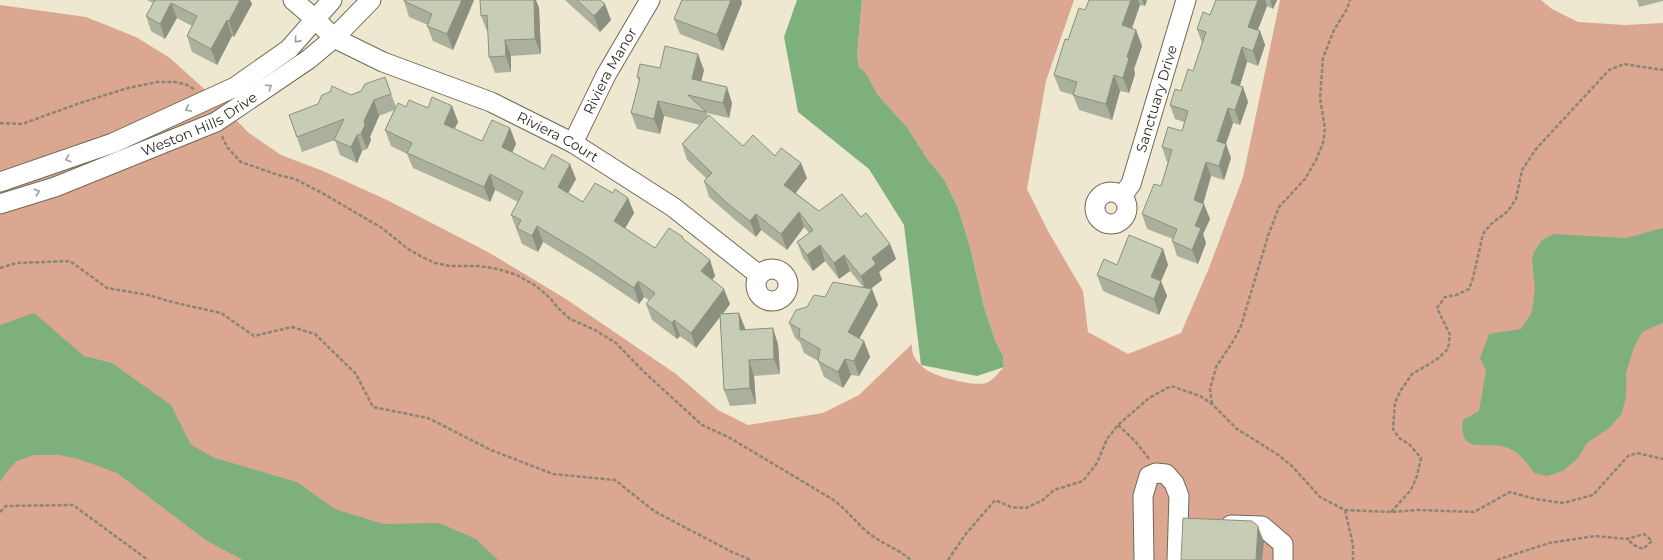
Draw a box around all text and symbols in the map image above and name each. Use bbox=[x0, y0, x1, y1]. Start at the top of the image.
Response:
street label: Riviera Manor bbox=[579, 24, 641, 117]
one-way arrow bbox=[294, 35, 301, 43]
street label: Sanctuary Drive bbox=[1132, 43, 1181, 155]
one-way arrow bbox=[265, 84, 272, 92]
street label: Weston Hills Drive bbox=[139, 88, 260, 160]
one-way arrow bbox=[184, 104, 192, 112]
street label: Riviera Court bbox=[514, 108, 602, 166]
one-way arrow bbox=[64, 154, 71, 162]
one-way arrow bbox=[34, 189, 41, 197]

